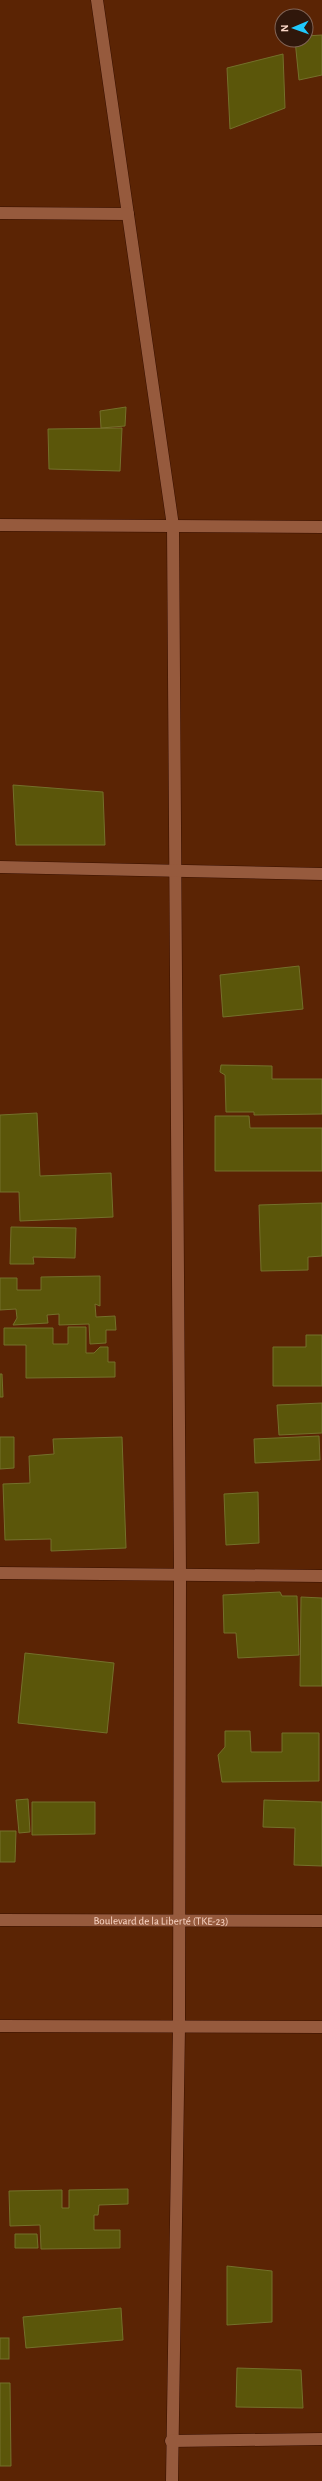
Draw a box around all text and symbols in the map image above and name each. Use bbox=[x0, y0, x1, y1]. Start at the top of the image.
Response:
north arrow bbox=[274, 8, 314, 48]
text: N bbox=[279, 24, 290, 32]
street label: Boulevard de la Liberté (TKE-23) bbox=[93, 1915, 229, 1927]

